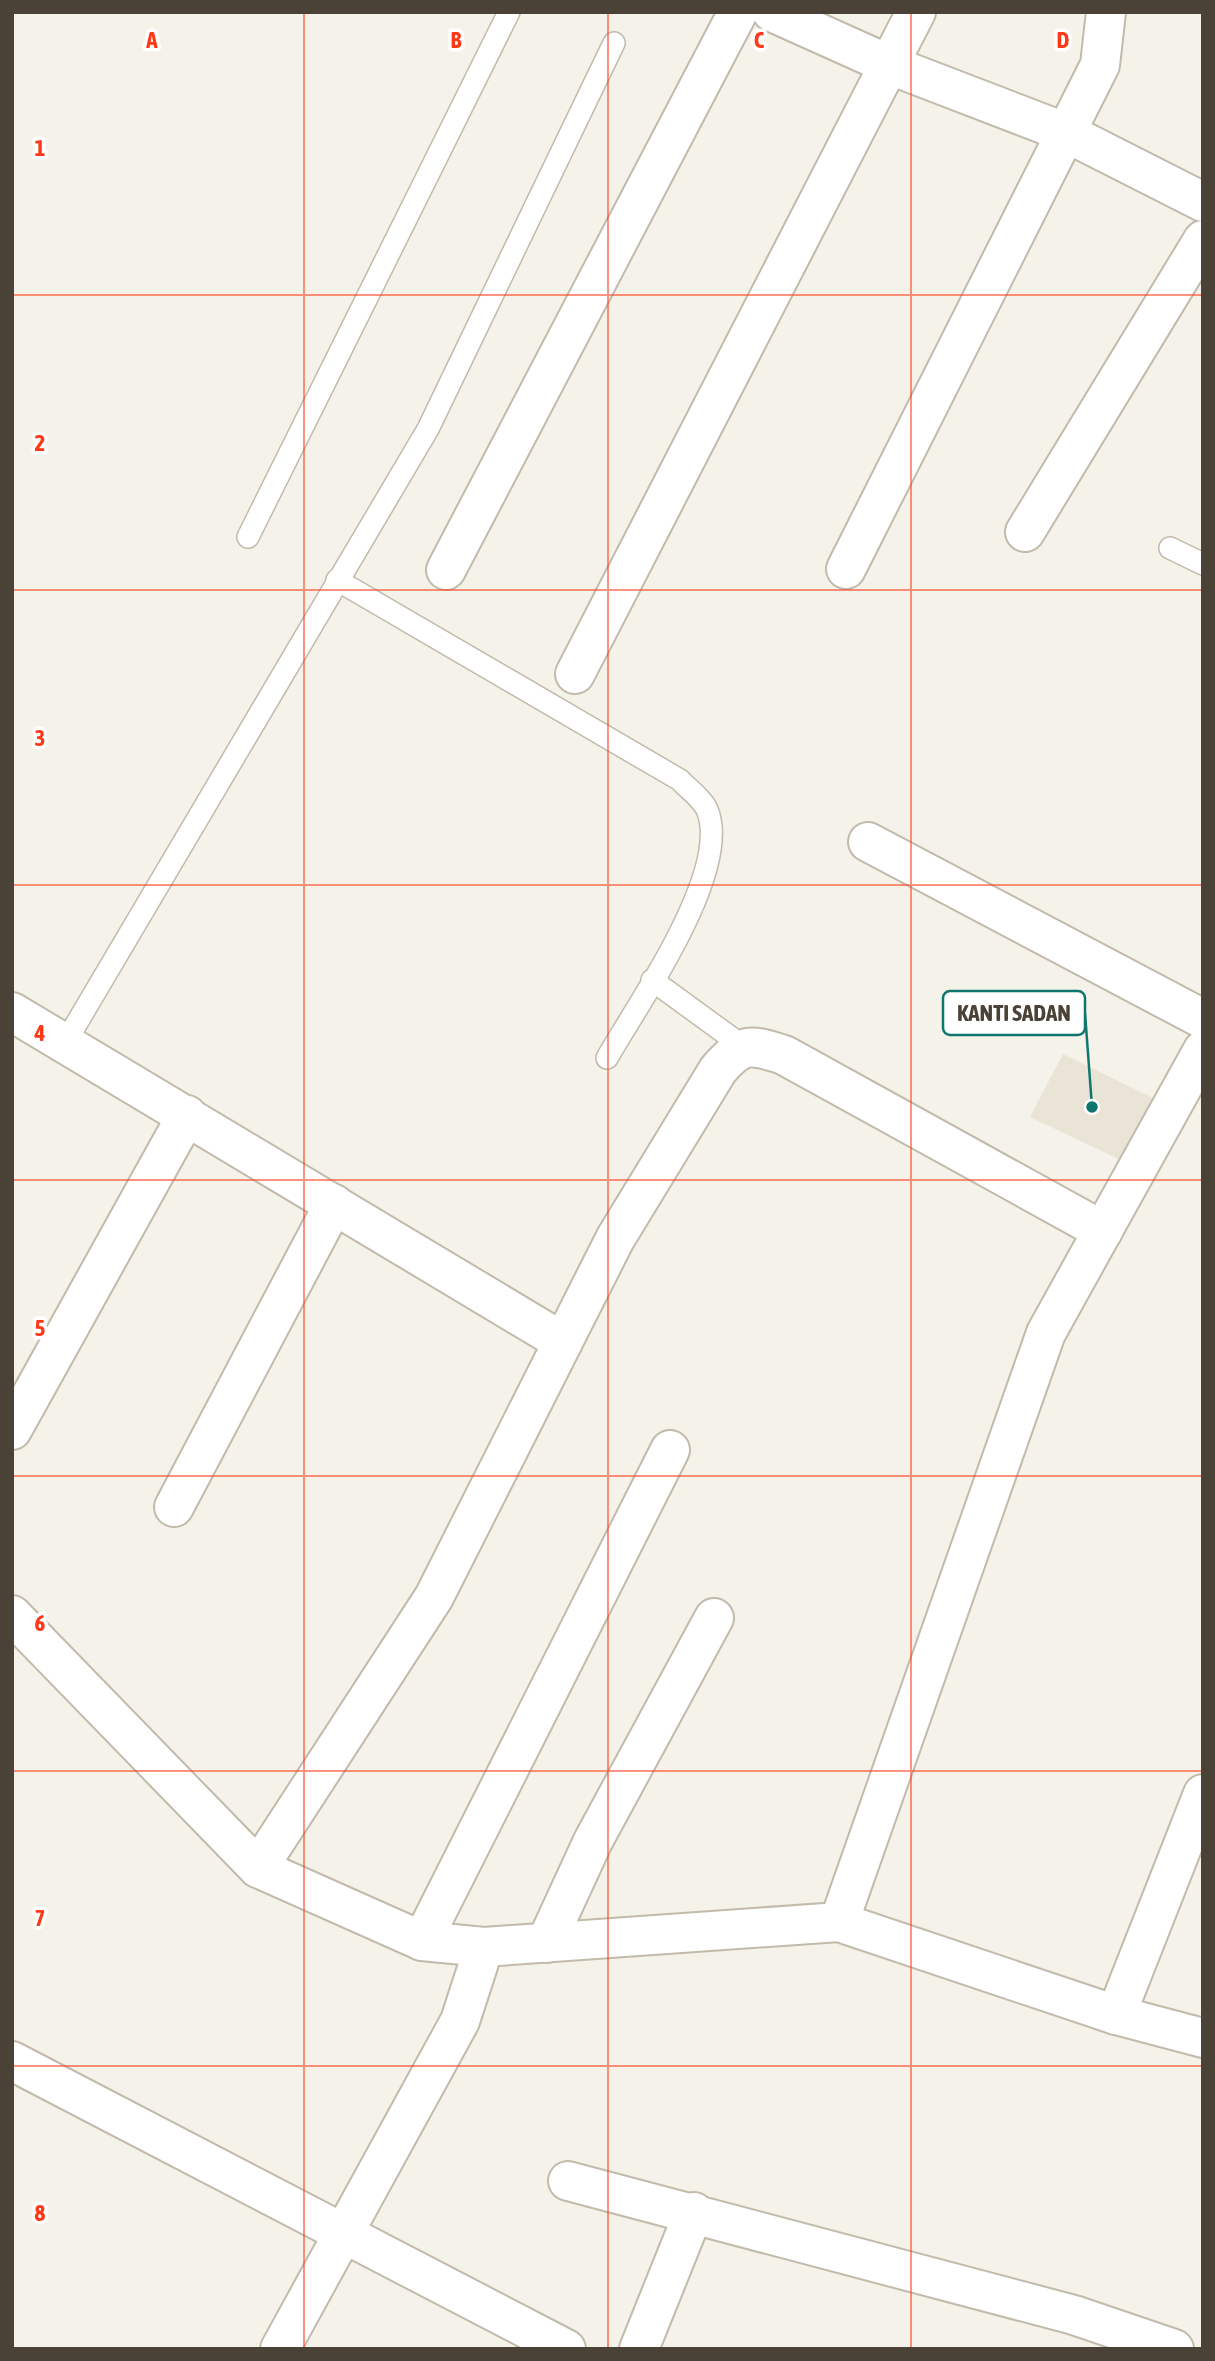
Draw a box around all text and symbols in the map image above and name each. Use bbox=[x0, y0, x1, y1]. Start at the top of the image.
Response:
text: A bbox=[145, 27, 158, 53]
text: B bbox=[451, 27, 462, 53]
text: C bbox=[754, 27, 765, 53]
text: D bbox=[1057, 27, 1070, 53]
text: 1 bbox=[35, 135, 46, 161]
text: 2 bbox=[35, 430, 45, 456]
text: 3 bbox=[35, 725, 45, 751]
callout: KANTI SADAN bbox=[943, 991, 1085, 1035]
text: KANTI SADAN bbox=[957, 1000, 1071, 1026]
text: 4 bbox=[34, 1020, 46, 1046]
text: 5 bbox=[35, 1315, 46, 1341]
text: 6 bbox=[35, 1610, 46, 1636]
text: 7 bbox=[35, 1905, 45, 1931]
text: 8 bbox=[35, 2200, 46, 2226]

